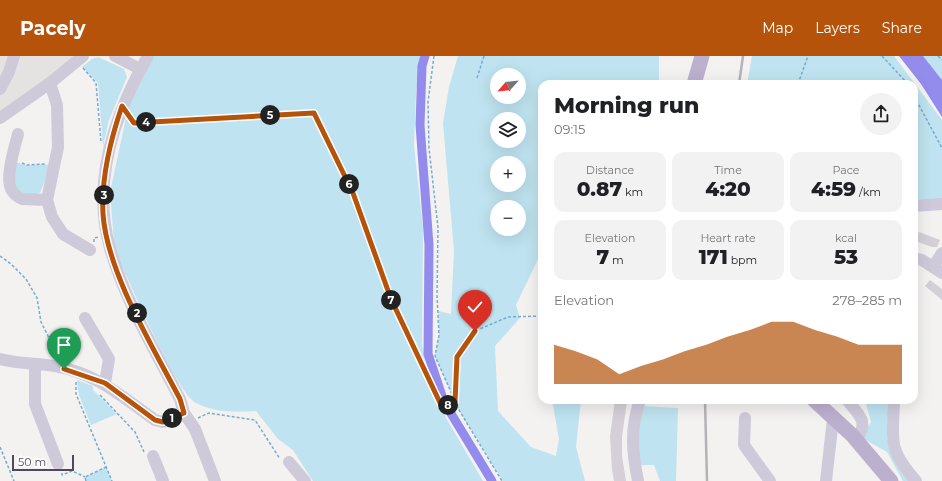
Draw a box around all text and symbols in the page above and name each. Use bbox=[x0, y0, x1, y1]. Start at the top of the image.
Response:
text: Pacely bbox=[20, 17, 86, 40]
text: Map bbox=[762, 19, 793, 37]
text: Layers bbox=[815, 19, 860, 37]
text: Share bbox=[882, 19, 922, 37]
north arrow bbox=[490, 68, 526, 104]
map controls bbox=[490, 68, 526, 236]
text: Morning run bbox=[554, 92, 699, 119]
button: share bbox=[860, 93, 902, 135]
pin: 5 bbox=[260, 105, 280, 125]
text: 5 bbox=[267, 108, 273, 122]
pin: 4 bbox=[136, 112, 156, 132]
button: layers bbox=[490, 112, 526, 148]
text: 4 bbox=[142, 115, 150, 129]
text: 09:15 bbox=[554, 121, 585, 137]
button: + bbox=[490, 156, 526, 192]
text: Distance bbox=[586, 163, 634, 177]
text: Time bbox=[714, 163, 742, 177]
text: Pace bbox=[833, 163, 859, 177]
pin: 6 bbox=[339, 174, 359, 194]
text: 6 bbox=[345, 177, 353, 191]
text: 0.87 bbox=[577, 177, 622, 201]
text: 4:20 bbox=[705, 177, 751, 201]
text: 4:59 bbox=[811, 177, 856, 201]
pin: 3 bbox=[94, 185, 114, 205]
text: km bbox=[622, 185, 643, 199]
text: /km bbox=[856, 185, 881, 199]
text: 3 bbox=[101, 188, 107, 202]
button: − bbox=[490, 200, 526, 236]
text: Elevation bbox=[585, 231, 635, 245]
text: Heart rate bbox=[700, 231, 756, 245]
text: kcal bbox=[835, 231, 857, 245]
text: 7 bbox=[596, 245, 609, 269]
text: 171 bbox=[699, 245, 728, 269]
text: 53 bbox=[834, 245, 858, 269]
text: m bbox=[609, 253, 624, 267]
text: bpm bbox=[728, 253, 757, 267]
pin: 7 bbox=[381, 290, 401, 310]
pin bbox=[458, 290, 492, 331]
text: Elevation bbox=[554, 292, 614, 308]
text: 278–285 m bbox=[832, 292, 902, 308]
text: 7 bbox=[388, 293, 394, 307]
icon: check bbox=[464, 296, 486, 318]
pin: 2 bbox=[127, 303, 147, 323]
text: 2 bbox=[134, 306, 140, 320]
pin bbox=[47, 328, 81, 369]
icon: arrive bbox=[53, 334, 75, 356]
pin: 8 bbox=[438, 395, 458, 415]
text: 8 bbox=[444, 398, 452, 412]
pin: 1 bbox=[162, 408, 182, 428]
text: 1 bbox=[170, 411, 174, 425]
scale bar bbox=[12, 453, 74, 472]
text: 50 m bbox=[18, 455, 46, 469]

